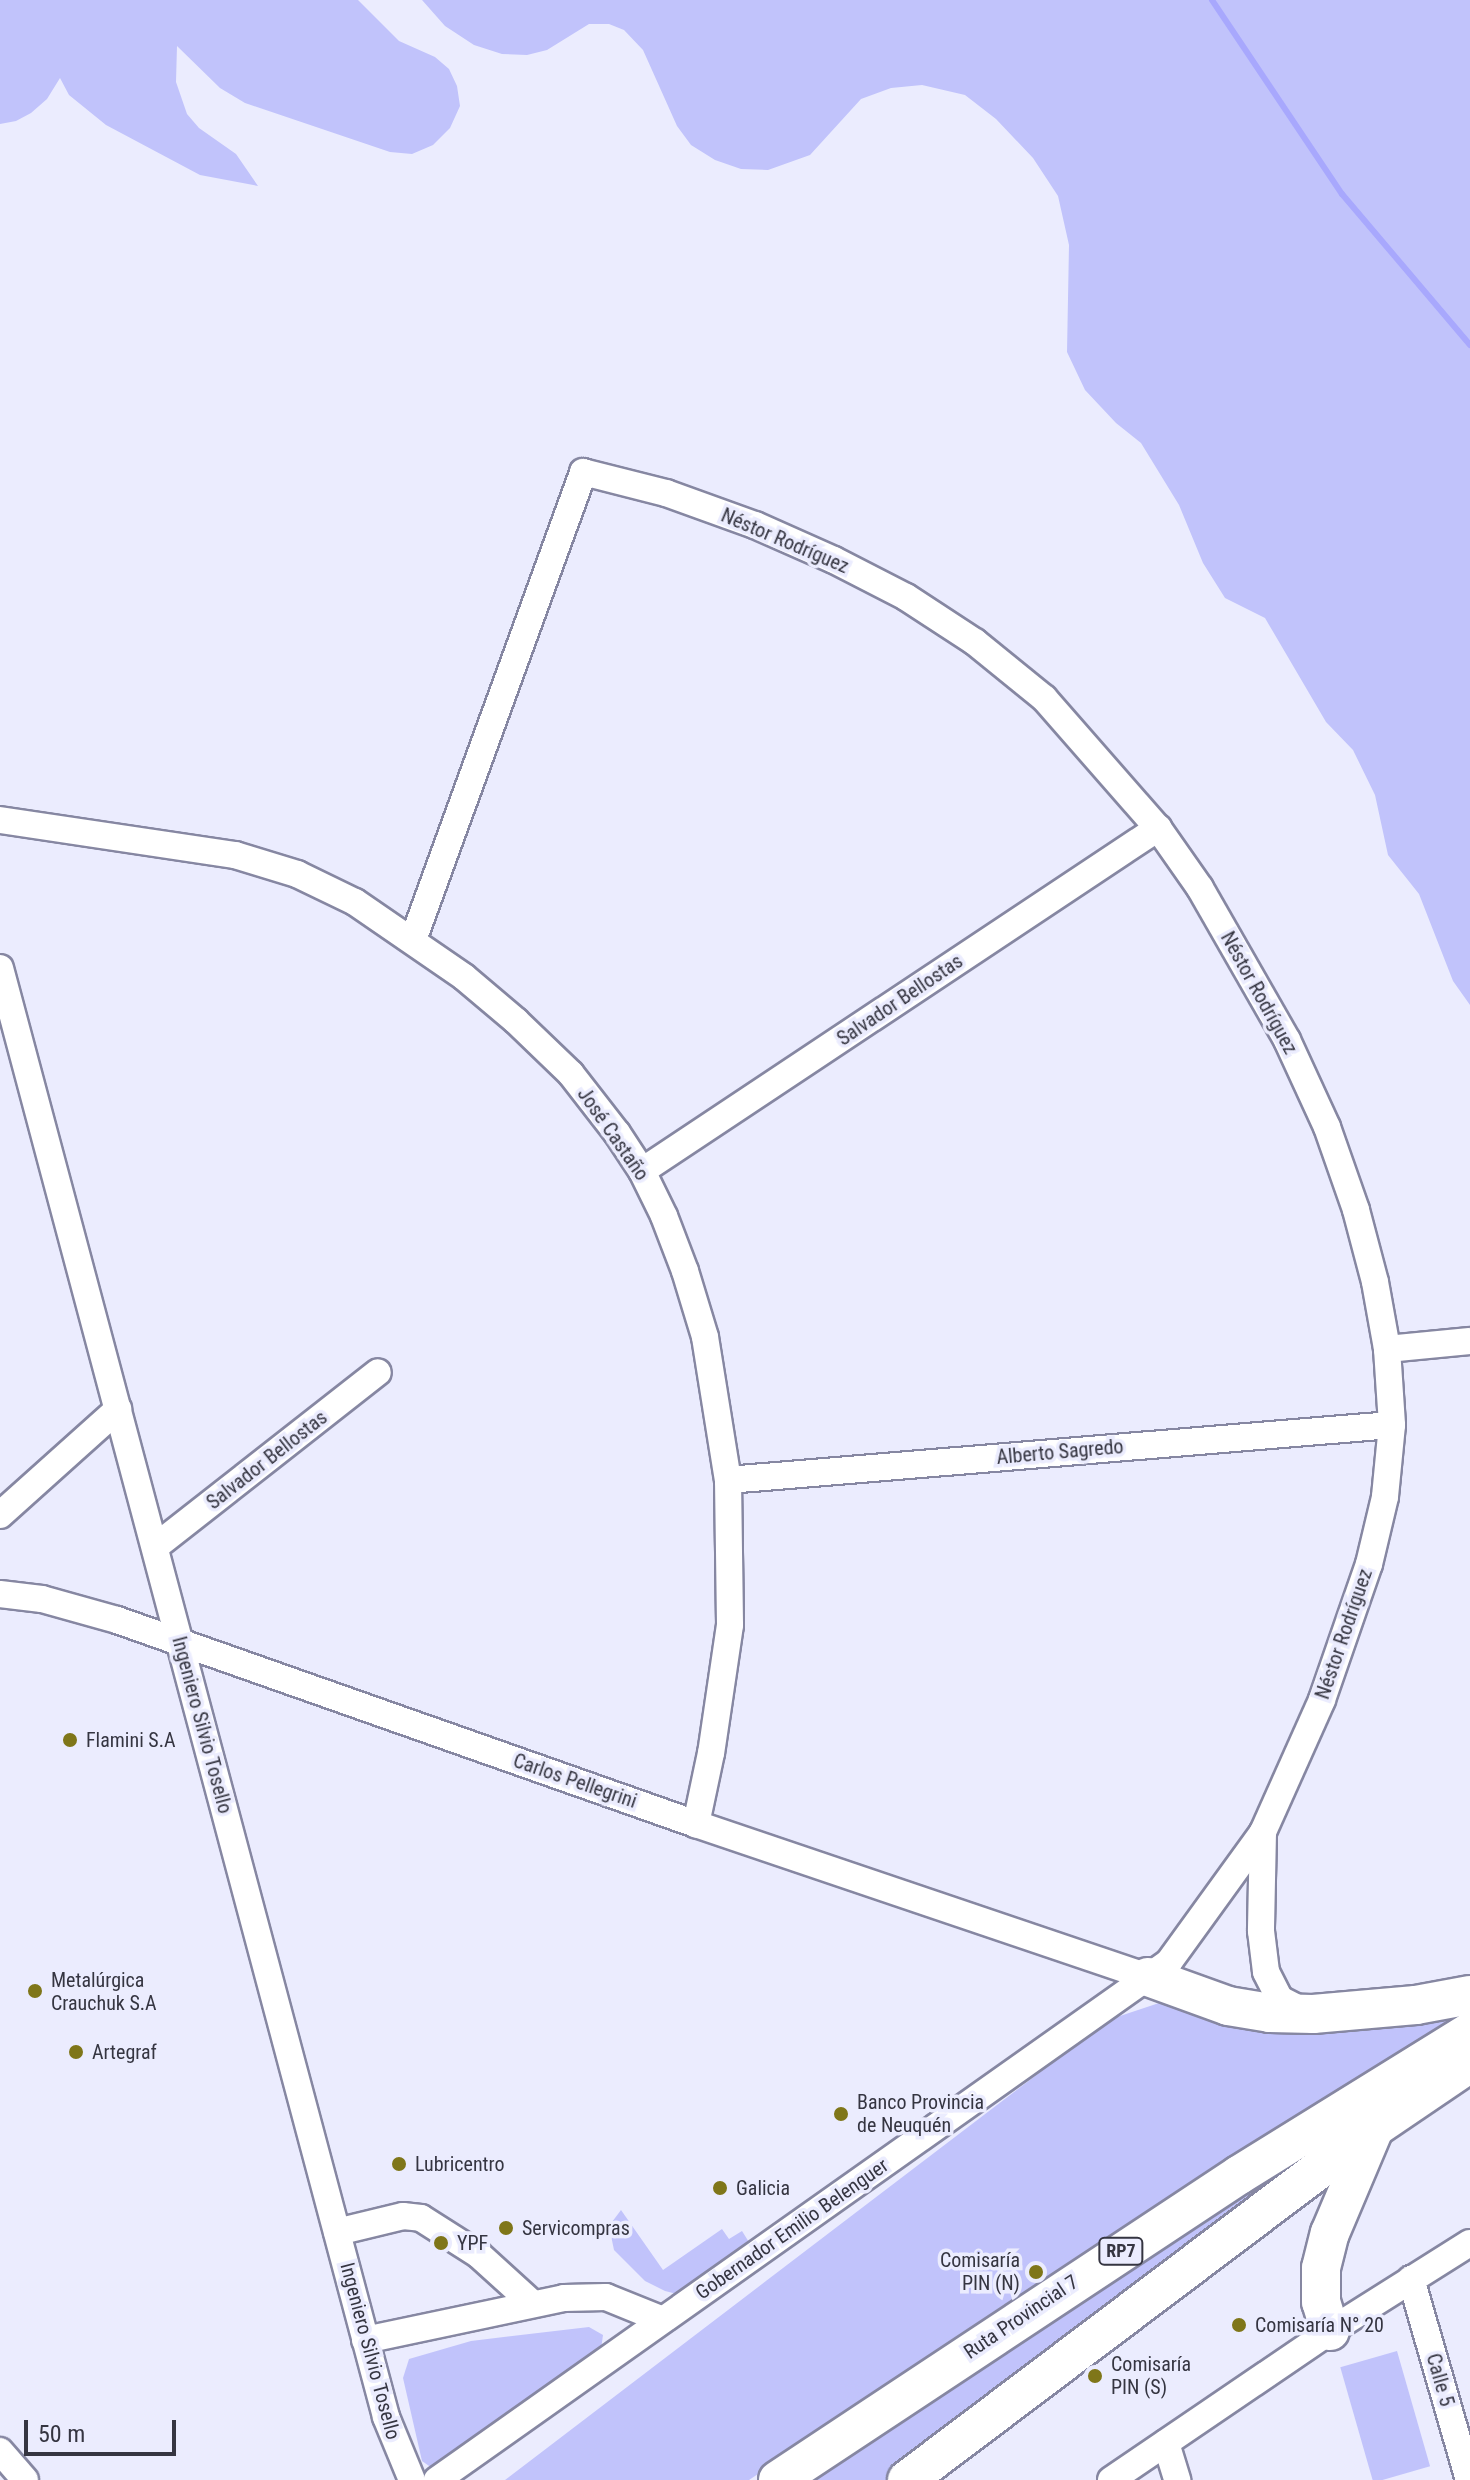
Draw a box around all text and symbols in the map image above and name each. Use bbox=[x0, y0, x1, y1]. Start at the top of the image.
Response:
street label: Néstor Rodríguez bbox=[718, 503, 852, 579]
street label: Néstor Rodríguez bbox=[1215, 928, 1303, 1058]
street label: Salvador Bellostas bbox=[833, 949, 967, 1051]
street label: José Castaño bbox=[572, 1083, 654, 1185]
street label: Salvador Bellostas bbox=[202, 1405, 332, 1515]
street label: Alberto Sagredo bbox=[996, 1434, 1124, 1470]
street label: Néstor Rodríguez bbox=[1310, 1566, 1378, 1702]
street label: Ingeniero Silvio Tosello bbox=[167, 1634, 237, 1816]
place label: Flamini S.A bbox=[86, 1728, 175, 1752]
marker: Flamini S.A bbox=[61, 1731, 79, 1749]
street label: Carlos Pellegrini bbox=[510, 1749, 640, 1813]
place label: Metalúrgica Crauchuk S.A bbox=[51, 1968, 157, 2015]
marker: Metalúrgica Crauchuk S.A bbox=[26, 1982, 44, 2000]
place label: Artegraf bbox=[92, 2040, 157, 2064]
marker: Artegraf bbox=[67, 2043, 85, 2061]
place label: Banco Provincia de Neuquén bbox=[857, 2090, 984, 2137]
marker: Banco Provincia de Neuquén bbox=[832, 2105, 850, 2123]
place label: Lubricentro bbox=[415, 2152, 504, 2176]
street label: Gobernador Emilio Belenguer bbox=[691, 2153, 893, 2305]
marker: Lubricentro bbox=[390, 2155, 408, 2173]
place label: Galicia bbox=[736, 2176, 790, 2200]
marker: Galicia bbox=[711, 2179, 729, 2197]
place label: Servicompras bbox=[522, 2216, 630, 2240]
marker: Servicompras bbox=[497, 2219, 515, 2237]
place label: YPF bbox=[457, 2231, 488, 2255]
marker: YPF bbox=[432, 2234, 450, 2252]
road number: RP7 bbox=[1097, 2237, 1145, 2265]
place label: Comisaría PIN (N) bbox=[940, 2248, 1020, 2295]
street label: Ingeniero Silvio Tosello bbox=[335, 2260, 405, 2442]
marker: Comisaría PIN (N) bbox=[1027, 2263, 1045, 2281]
street label: Ruta Provincial 7 bbox=[959, 2270, 1083, 2364]
place label: Comisaría N° 20 bbox=[1255, 2313, 1384, 2337]
marker: Comisaría N° 20 bbox=[1230, 2316, 1248, 2334]
street label: Calle 5 bbox=[1421, 2351, 1459, 2409]
place label: Comisaría PIN (S) bbox=[1111, 2352, 1191, 2399]
marker: Comisaría PIN (S) bbox=[1086, 2367, 1104, 2385]
scale bar bbox=[28, 2404, 180, 2454]
text: 50 m bbox=[38, 2420, 85, 2448]

